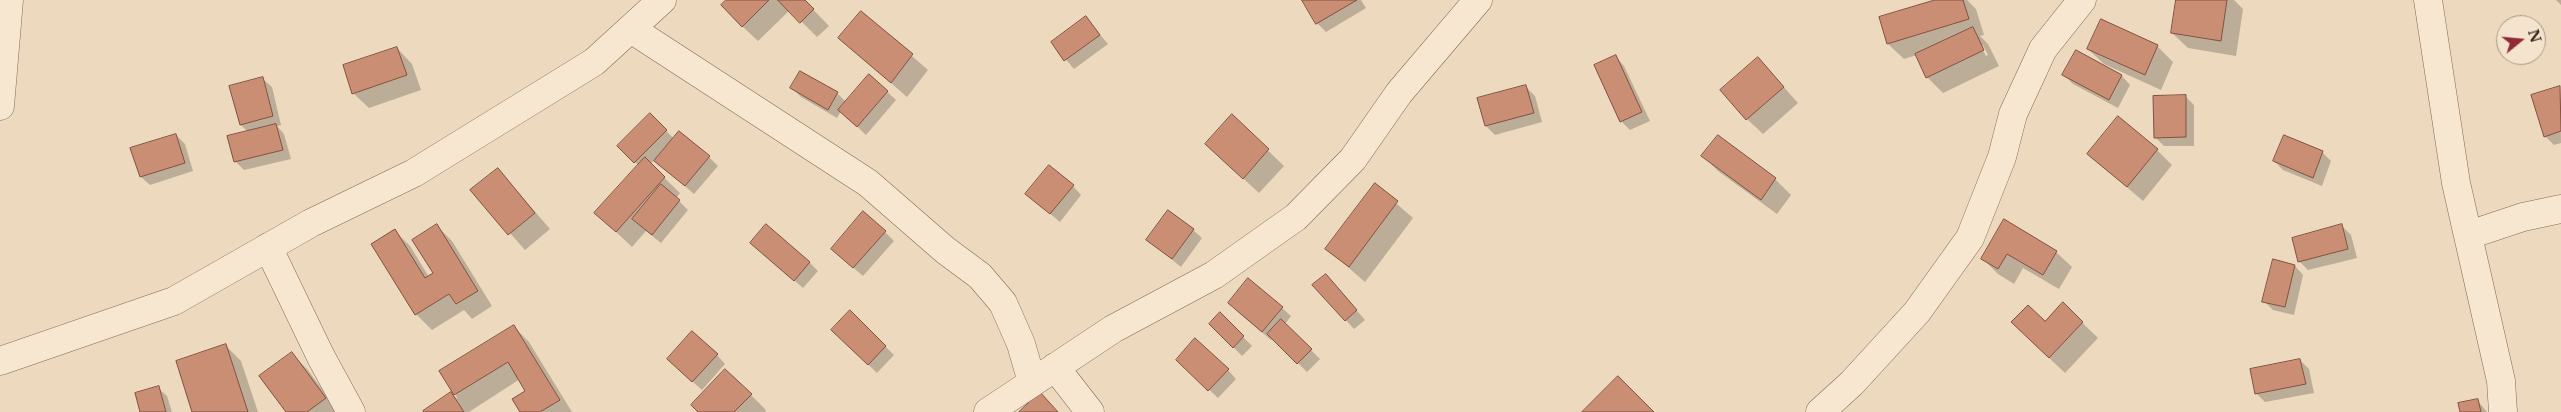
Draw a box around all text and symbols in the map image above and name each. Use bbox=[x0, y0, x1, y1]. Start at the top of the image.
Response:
north arrow bbox=[2496, 15, 2546, 65]
text: N bbox=[2524, 27, 2545, 45]

